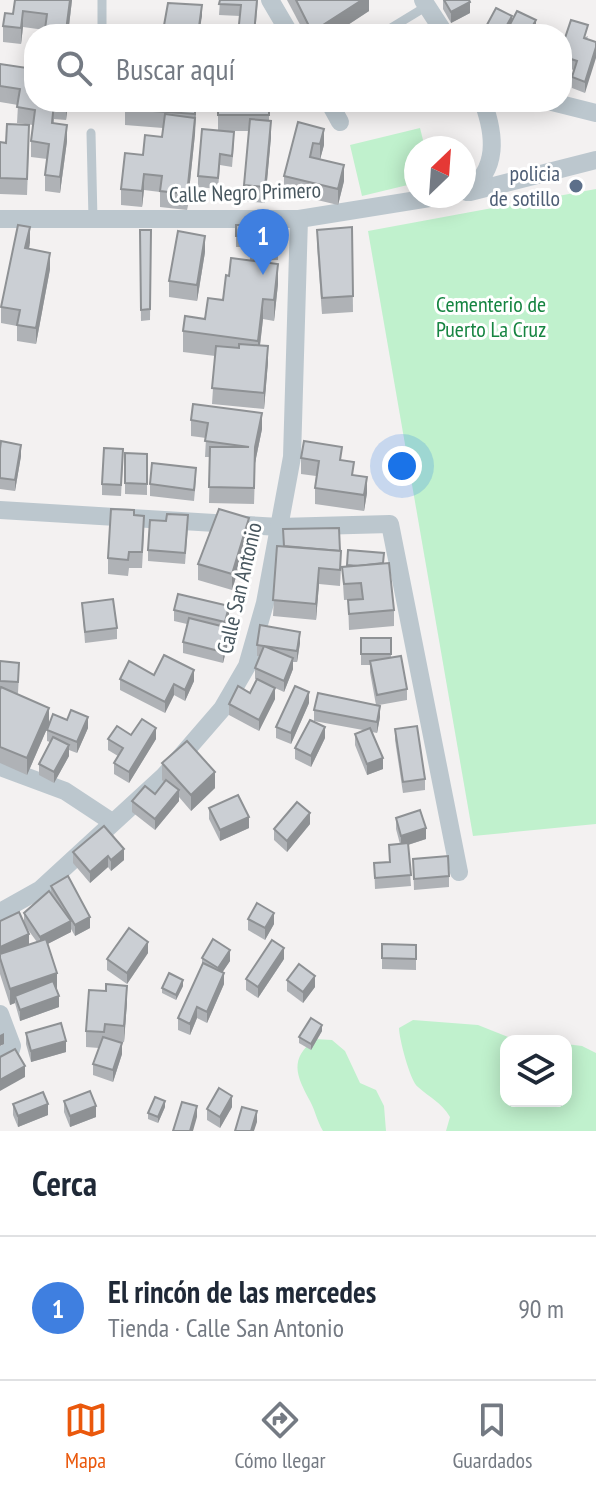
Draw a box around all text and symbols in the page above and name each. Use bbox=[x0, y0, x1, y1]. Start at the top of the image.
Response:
search box bbox=[24, 24, 572, 112]
icon: search bbox=[52, 46, 96, 90]
text: Buscar aquí bbox=[116, 49, 235, 88]
north arrow bbox=[404, 136, 476, 208]
place label: policia de sotillo bbox=[489, 159, 560, 212]
street label: Calle Negro Primero bbox=[169, 175, 321, 209]
marker: policia de sotillo bbox=[567, 177, 585, 195]
pin: 1 bbox=[237, 209, 289, 275]
park label: Cementerio de Puerto La Cruz bbox=[436, 290, 546, 343]
your location bbox=[382, 446, 422, 486]
street label: Calle San Antonio bbox=[210, 520, 268, 656]
map controls bbox=[500, 1035, 572, 1107]
button: layers bbox=[500, 1035, 572, 1107]
text: Cerca bbox=[32, 1161, 97, 1205]
text: El rincón de las mercedes bbox=[108, 1272, 376, 1311]
text: 1 bbox=[52, 1292, 64, 1325]
text: 90 m bbox=[518, 1292, 564, 1325]
text: Tienda · Calle San Antonio bbox=[108, 1311, 344, 1344]
tab: Mapa bbox=[64, 1398, 108, 1474]
tab: Cómo llegar bbox=[235, 1398, 325, 1474]
tab: Guardados bbox=[452, 1398, 532, 1474]

